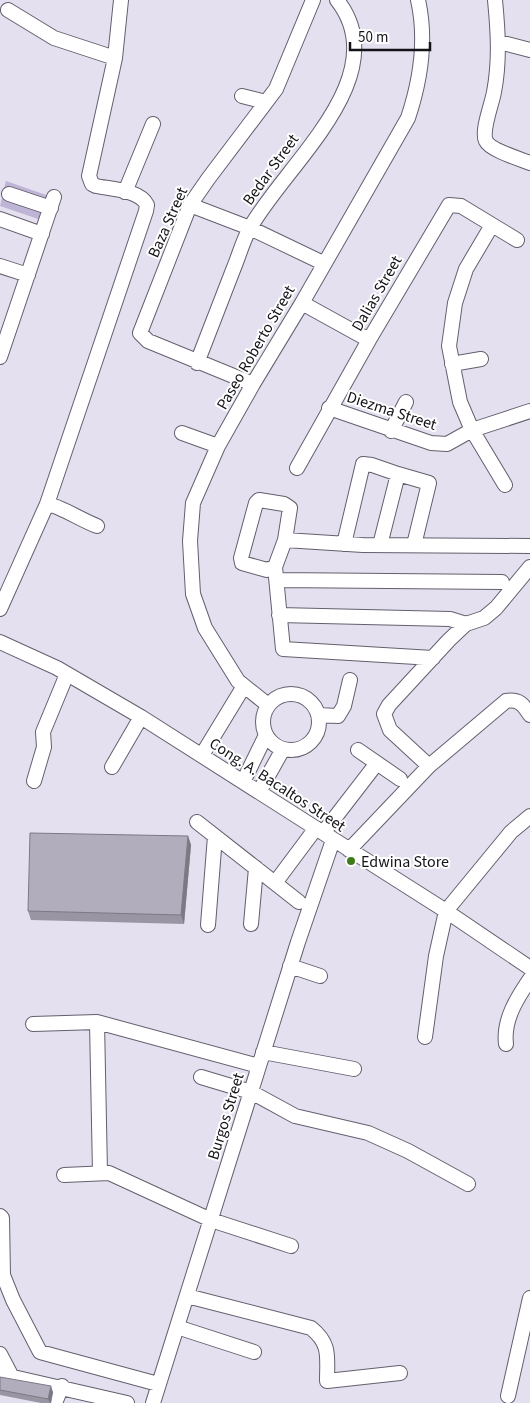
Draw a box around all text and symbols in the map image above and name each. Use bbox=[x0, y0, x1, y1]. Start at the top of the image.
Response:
scale bar bbox=[350, 20, 430, 52]
text: 50 m bbox=[358, 27, 388, 48]
street label: Bedar Street bbox=[237, 129, 304, 210]
street label: Baza Street bbox=[143, 183, 194, 261]
street label: Dalias Street bbox=[346, 251, 408, 335]
street label: Paseo Roberto Street bbox=[211, 281, 301, 414]
street label: Diezma Street bbox=[344, 386, 440, 436]
street label: Cong. A. Bacaltos Street bbox=[205, 733, 350, 837]
place label: Edwina Store bbox=[361, 851, 449, 873]
marker: Edwina Store bbox=[345, 855, 357, 867]
street label: Burgos Street bbox=[202, 1069, 250, 1163]

